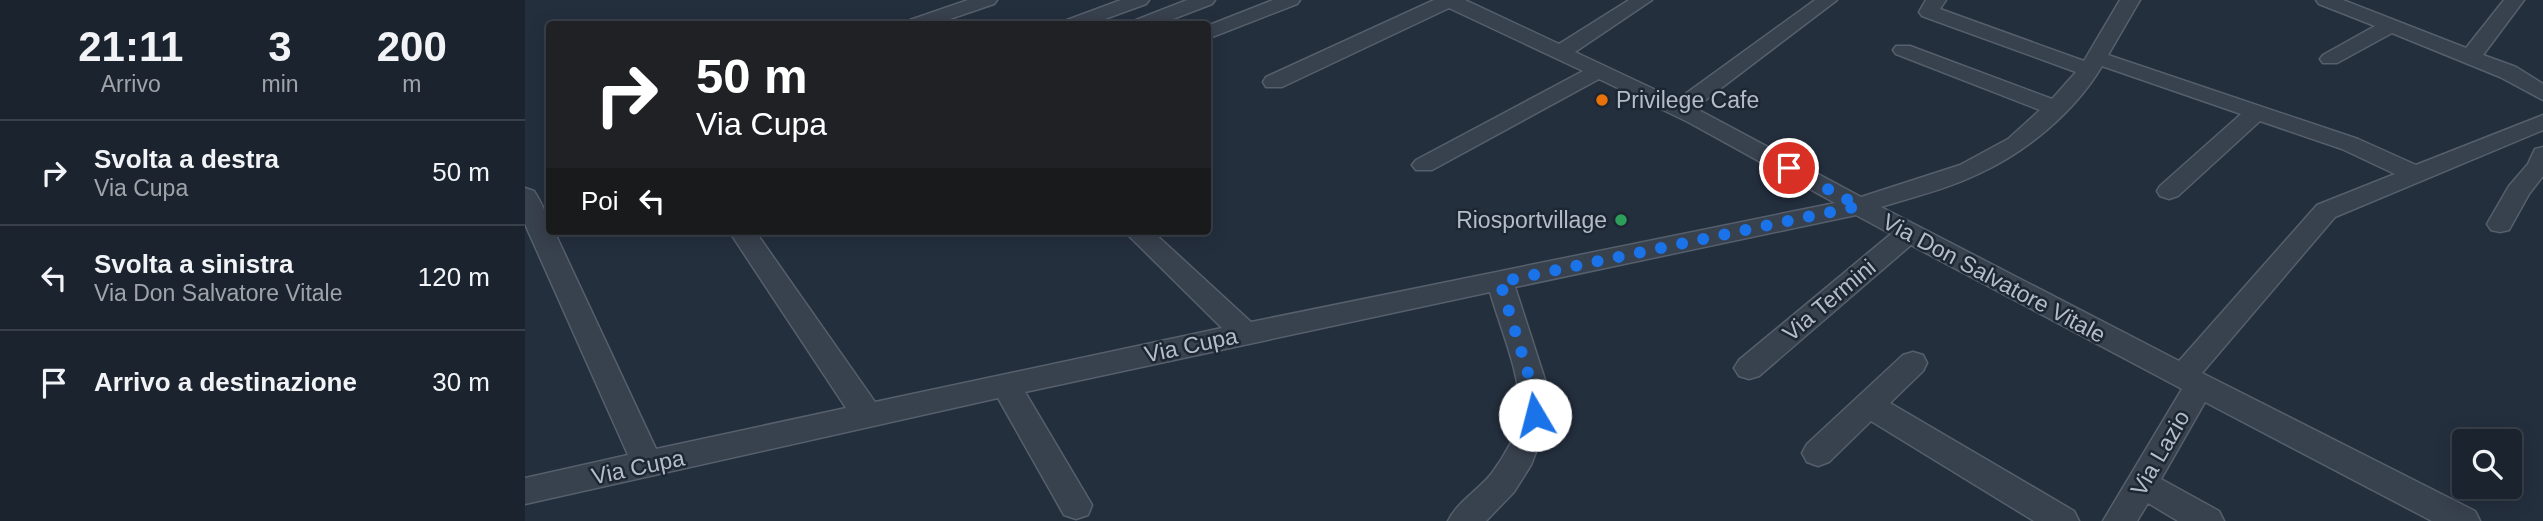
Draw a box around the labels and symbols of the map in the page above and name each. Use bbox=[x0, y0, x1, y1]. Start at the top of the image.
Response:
place label: Privilege Cafe bbox=[1616, 87, 1759, 113]
marker: Privilege Cafe bbox=[1594, 92, 1610, 108]
pin bbox=[1759, 138, 1819, 198]
place label: Riosportvillage bbox=[1456, 207, 1607, 233]
street label: Via Don Salvatore Vitale bbox=[1878, 208, 2110, 348]
marker: Riosportvillage bbox=[1613, 212, 1629, 228]
street label: Via Termini bbox=[1777, 254, 1881, 346]
street label: Via Cupa bbox=[1142, 322, 1240, 368]
position arrow bbox=[1498, 378, 1572, 452]
street label: Via Lazio bbox=[2125, 406, 2195, 500]
street label: Via Cupa bbox=[589, 444, 687, 490]

